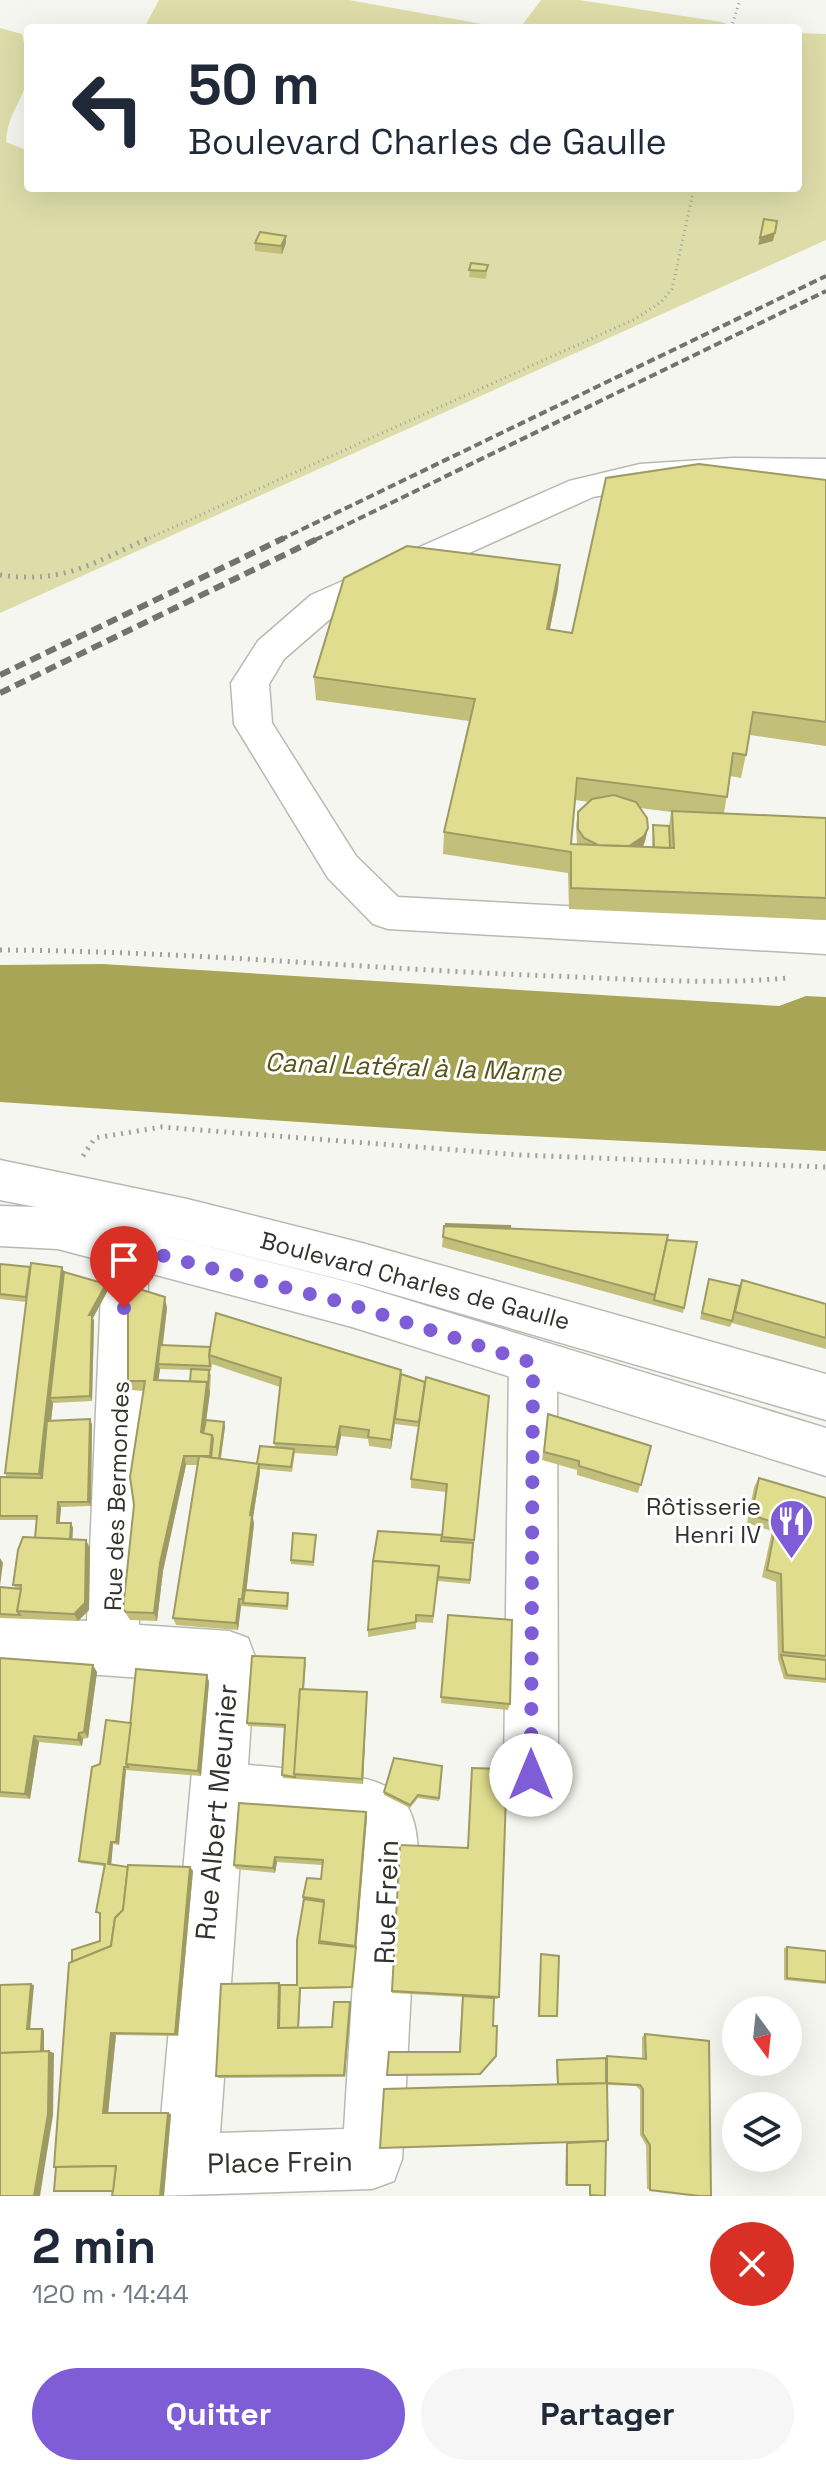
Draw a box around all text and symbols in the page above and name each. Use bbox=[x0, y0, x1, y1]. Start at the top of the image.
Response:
text: 50 m bbox=[188, 49, 320, 120]
icon: left bbox=[56, 56, 160, 160]
text: Boulevard Charles de Gaulle bbox=[188, 119, 667, 165]
water label: Canal Latéral à la Marne bbox=[264, 1045, 563, 1089]
street label: Boulevard Charles de Gaulle bbox=[257, 1224, 573, 1337]
pin bbox=[90, 1226, 158, 1308]
icon: arrive bbox=[102, 1238, 146, 1282]
street label: Rue des Bermondes bbox=[97, 1380, 136, 1612]
place label: Rôtisserie Henri IV bbox=[646, 1491, 761, 1550]
restaurant icon: Rôtisserie Henri IV bbox=[768, 1497, 816, 1560]
street label: Rue Albert Meunier bbox=[187, 1682, 245, 1942]
position arrow bbox=[489, 1733, 573, 1817]
street label: Rue Frein bbox=[366, 1839, 406, 1965]
north arrow bbox=[722, 1996, 802, 2076]
map controls bbox=[722, 1996, 802, 2172]
button: layers bbox=[722, 2092, 802, 2172]
street label: Place Frein bbox=[207, 2143, 353, 2181]
text: 2 min bbox=[32, 2216, 156, 2277]
button: close bbox=[710, 2222, 794, 2306]
text: 120 m · 14:44 bbox=[32, 2277, 189, 2311]
button: Quitter bbox=[32, 2368, 405, 2460]
button: Partager bbox=[421, 2368, 794, 2460]

